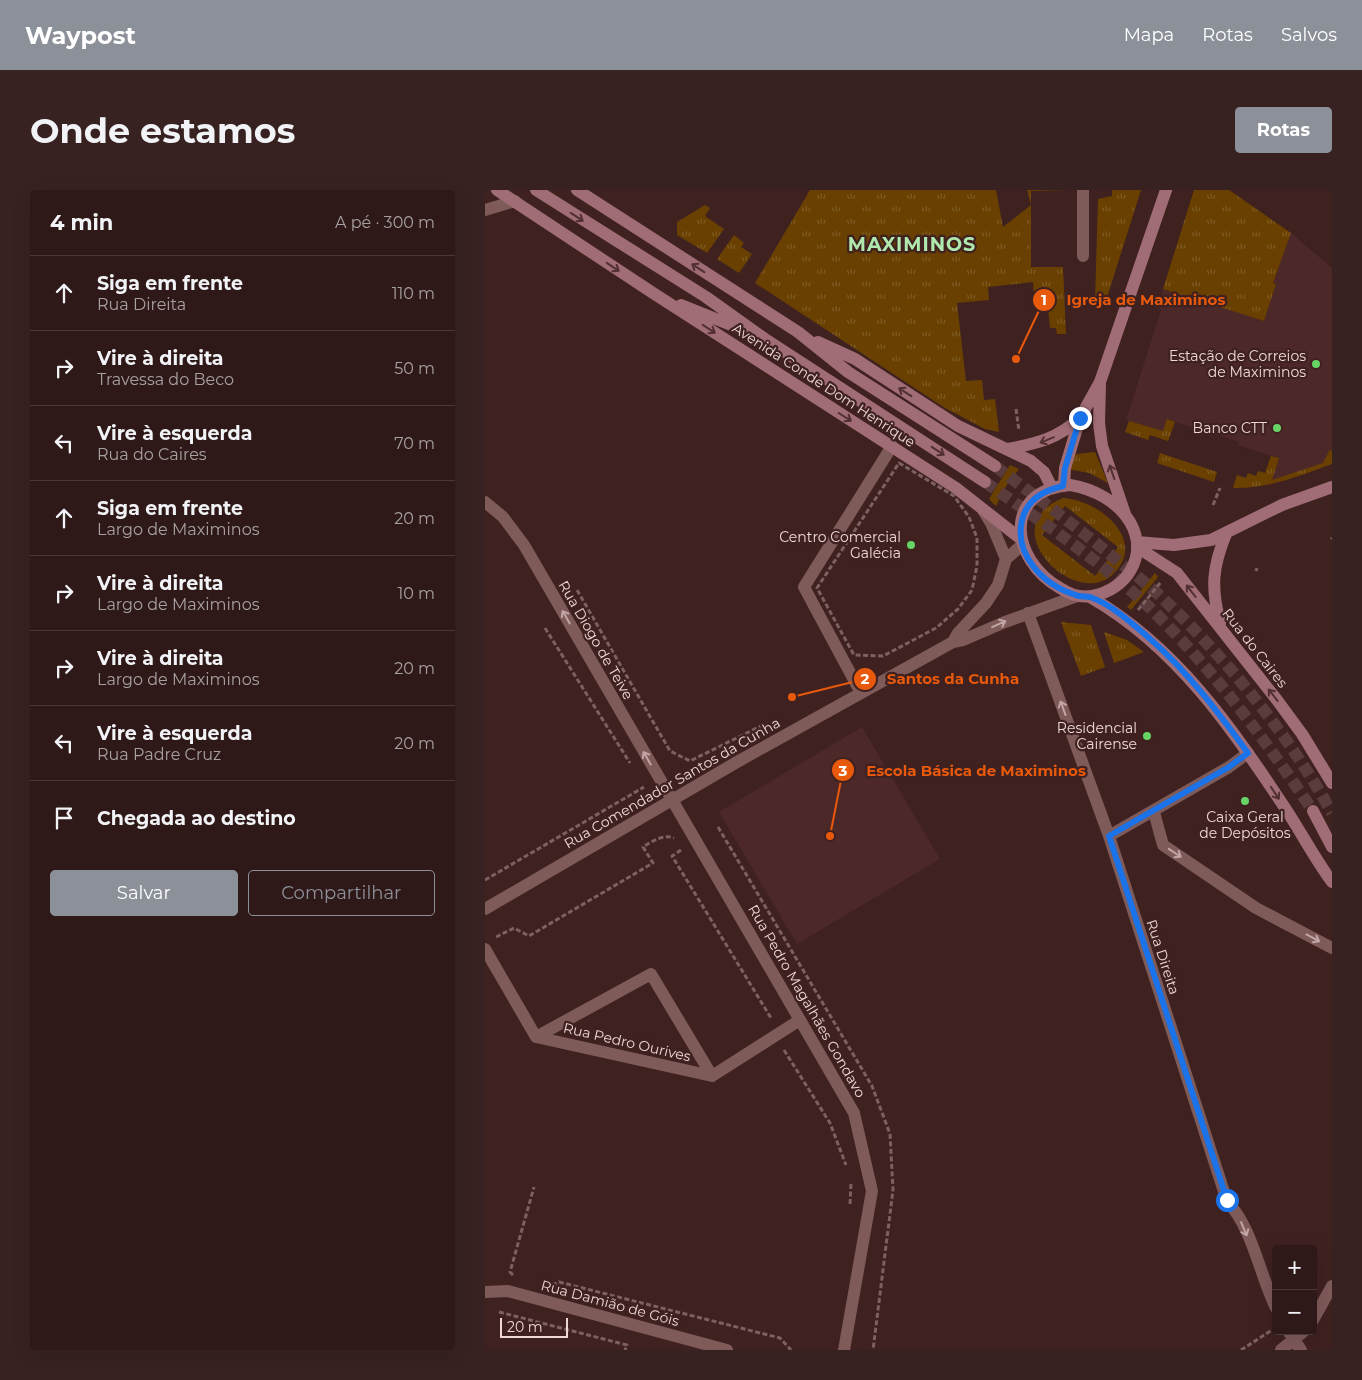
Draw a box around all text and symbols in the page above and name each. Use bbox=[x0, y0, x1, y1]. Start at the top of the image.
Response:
text: Waypost bbox=[25, 21, 136, 50]
text: Mapa bbox=[1124, 24, 1174, 46]
text: Rotas bbox=[1202, 24, 1253, 46]
text: Salvos bbox=[1281, 24, 1337, 46]
button: Rotas bbox=[1235, 107, 1332, 153]
text: Onde estamos bbox=[30, 109, 295, 152]
text: 4 min bbox=[50, 210, 113, 235]
one-way arrow bbox=[570, 212, 584, 222]
text: A pé · 300 m bbox=[335, 213, 435, 232]
district label: MAXIMINOS bbox=[848, 233, 976, 256]
one-way arrow bbox=[606, 262, 620, 272]
one-way arrow bbox=[691, 262, 705, 273]
text: Siga em frente bbox=[97, 272, 243, 295]
icon: ahead bbox=[50, 279, 78, 307]
text: 110 m bbox=[392, 284, 435, 303]
callout: Igreja de Maximinos bbox=[1032, 285, 1235, 315]
text: 1 bbox=[1041, 290, 1047, 309]
text: Igreja de Maximinos bbox=[1067, 290, 1225, 309]
text: Rua Direita bbox=[97, 295, 186, 314]
street label: Avenida Conde Dom Henrique bbox=[729, 319, 919, 451]
one-way arrow bbox=[701, 325, 715, 335]
text: Vire à direita bbox=[97, 347, 224, 370]
place label: Estação de Correios de Maximinos bbox=[1169, 347, 1306, 381]
icon: right bbox=[50, 354, 78, 382]
marker: Estação de Correios de Maximinos bbox=[1310, 358, 1322, 370]
text: 50 m bbox=[394, 359, 435, 378]
text: Travessa do Beco bbox=[97, 370, 234, 389]
one-way arrow bbox=[898, 387, 912, 397]
route end bbox=[1069, 407, 1092, 430]
one-way arrow bbox=[838, 412, 852, 422]
place label: Banco CTT bbox=[1193, 419, 1267, 437]
text: Vire à esquerda bbox=[97, 422, 252, 445]
marker: Banco CTT bbox=[1271, 422, 1283, 434]
icon: left bbox=[50, 429, 78, 457]
text: 70 m bbox=[394, 434, 435, 453]
one-way arrow bbox=[1040, 435, 1055, 445]
text: Rua do Caires bbox=[97, 445, 207, 464]
one-way arrow bbox=[930, 447, 944, 457]
one-way arrow bbox=[1107, 465, 1116, 481]
text: Siga em frente bbox=[97, 497, 243, 520]
icon: ahead bbox=[50, 504, 78, 532]
text: 20 m bbox=[394, 509, 435, 528]
text: Largo de Maximinos bbox=[97, 520, 259, 539]
place label: Centro Comercial Galécia bbox=[779, 528, 901, 562]
marker: Centro Comercial Galécia bbox=[905, 539, 917, 551]
text: Vire à direita bbox=[97, 572, 224, 595]
street label: Rua Diogo de Teive bbox=[555, 577, 637, 703]
icon: right bbox=[50, 579, 78, 607]
text: 10 m bbox=[397, 584, 435, 603]
one-way arrow bbox=[1186, 584, 1196, 598]
text: Largo de Maximinos bbox=[97, 595, 259, 614]
street label: Rua do Caires bbox=[1218, 605, 1292, 691]
one-way arrow bbox=[560, 610, 570, 625]
one-way arrow bbox=[991, 619, 1006, 629]
text: Vire à direita bbox=[97, 647, 224, 670]
icon: right bbox=[50, 654, 78, 682]
text: 20 m bbox=[394, 659, 435, 678]
callout: Santos da Cunha bbox=[852, 664, 1029, 694]
text: 2 bbox=[861, 669, 870, 688]
text: Santos da Cunha bbox=[887, 669, 1019, 688]
text: Largo de Maximinos bbox=[97, 670, 259, 689]
one-way arrow bbox=[1268, 688, 1278, 702]
one-way arrow bbox=[1058, 701, 1067, 716]
street label: Rua Comendador Santos da Cunha bbox=[561, 714, 783, 852]
place label: Residencial Cairense bbox=[1057, 719, 1137, 753]
text: Vire à esquerda bbox=[97, 722, 252, 745]
icon: left bbox=[50, 729, 78, 757]
marker: Residencial Cairense bbox=[1141, 730, 1153, 742]
text: 20 m bbox=[394, 734, 435, 753]
text: Rua Padre Cruz bbox=[97, 745, 221, 764]
one-way arrow bbox=[642, 750, 652, 765]
callout: Escola Básica de Maximinos bbox=[831, 755, 1095, 785]
text: 3 bbox=[838, 761, 848, 780]
text: Escola Básica de Maximinos bbox=[866, 761, 1086, 780]
one-way arrow bbox=[1270, 786, 1280, 800]
marker: Caixa Geral de Depósitos bbox=[1239, 795, 1251, 807]
icon: arrive bbox=[50, 804, 78, 832]
text: Chegada ao destino bbox=[97, 807, 296, 830]
place label: Caixa Geral de Depósitos bbox=[1199, 808, 1291, 842]
one-way arrow bbox=[1167, 848, 1181, 858]
button: Salvar bbox=[50, 870, 238, 916]
button: Compartilhar bbox=[248, 870, 435, 916]
street label: Rua Pedro Magalhães Gondavo bbox=[744, 901, 870, 1101]
street label: Rua Direita bbox=[1142, 917, 1184, 997]
one-way arrow bbox=[1305, 934, 1320, 943]
street label: Rua Pedro Ourives bbox=[562, 1019, 693, 1065]
route start bbox=[1216, 1189, 1239, 1212]
one-way arrow bbox=[1241, 1221, 1250, 1236]
map controls bbox=[1272, 1245, 1317, 1335]
button: + bbox=[1272, 1245, 1317, 1290]
street label: Rua Damião de Góis bbox=[539, 1276, 681, 1330]
button: − bbox=[1272, 1290, 1317, 1335]
scale bar bbox=[500, 1315, 567, 1338]
text: 20 m bbox=[507, 1318, 543, 1336]

